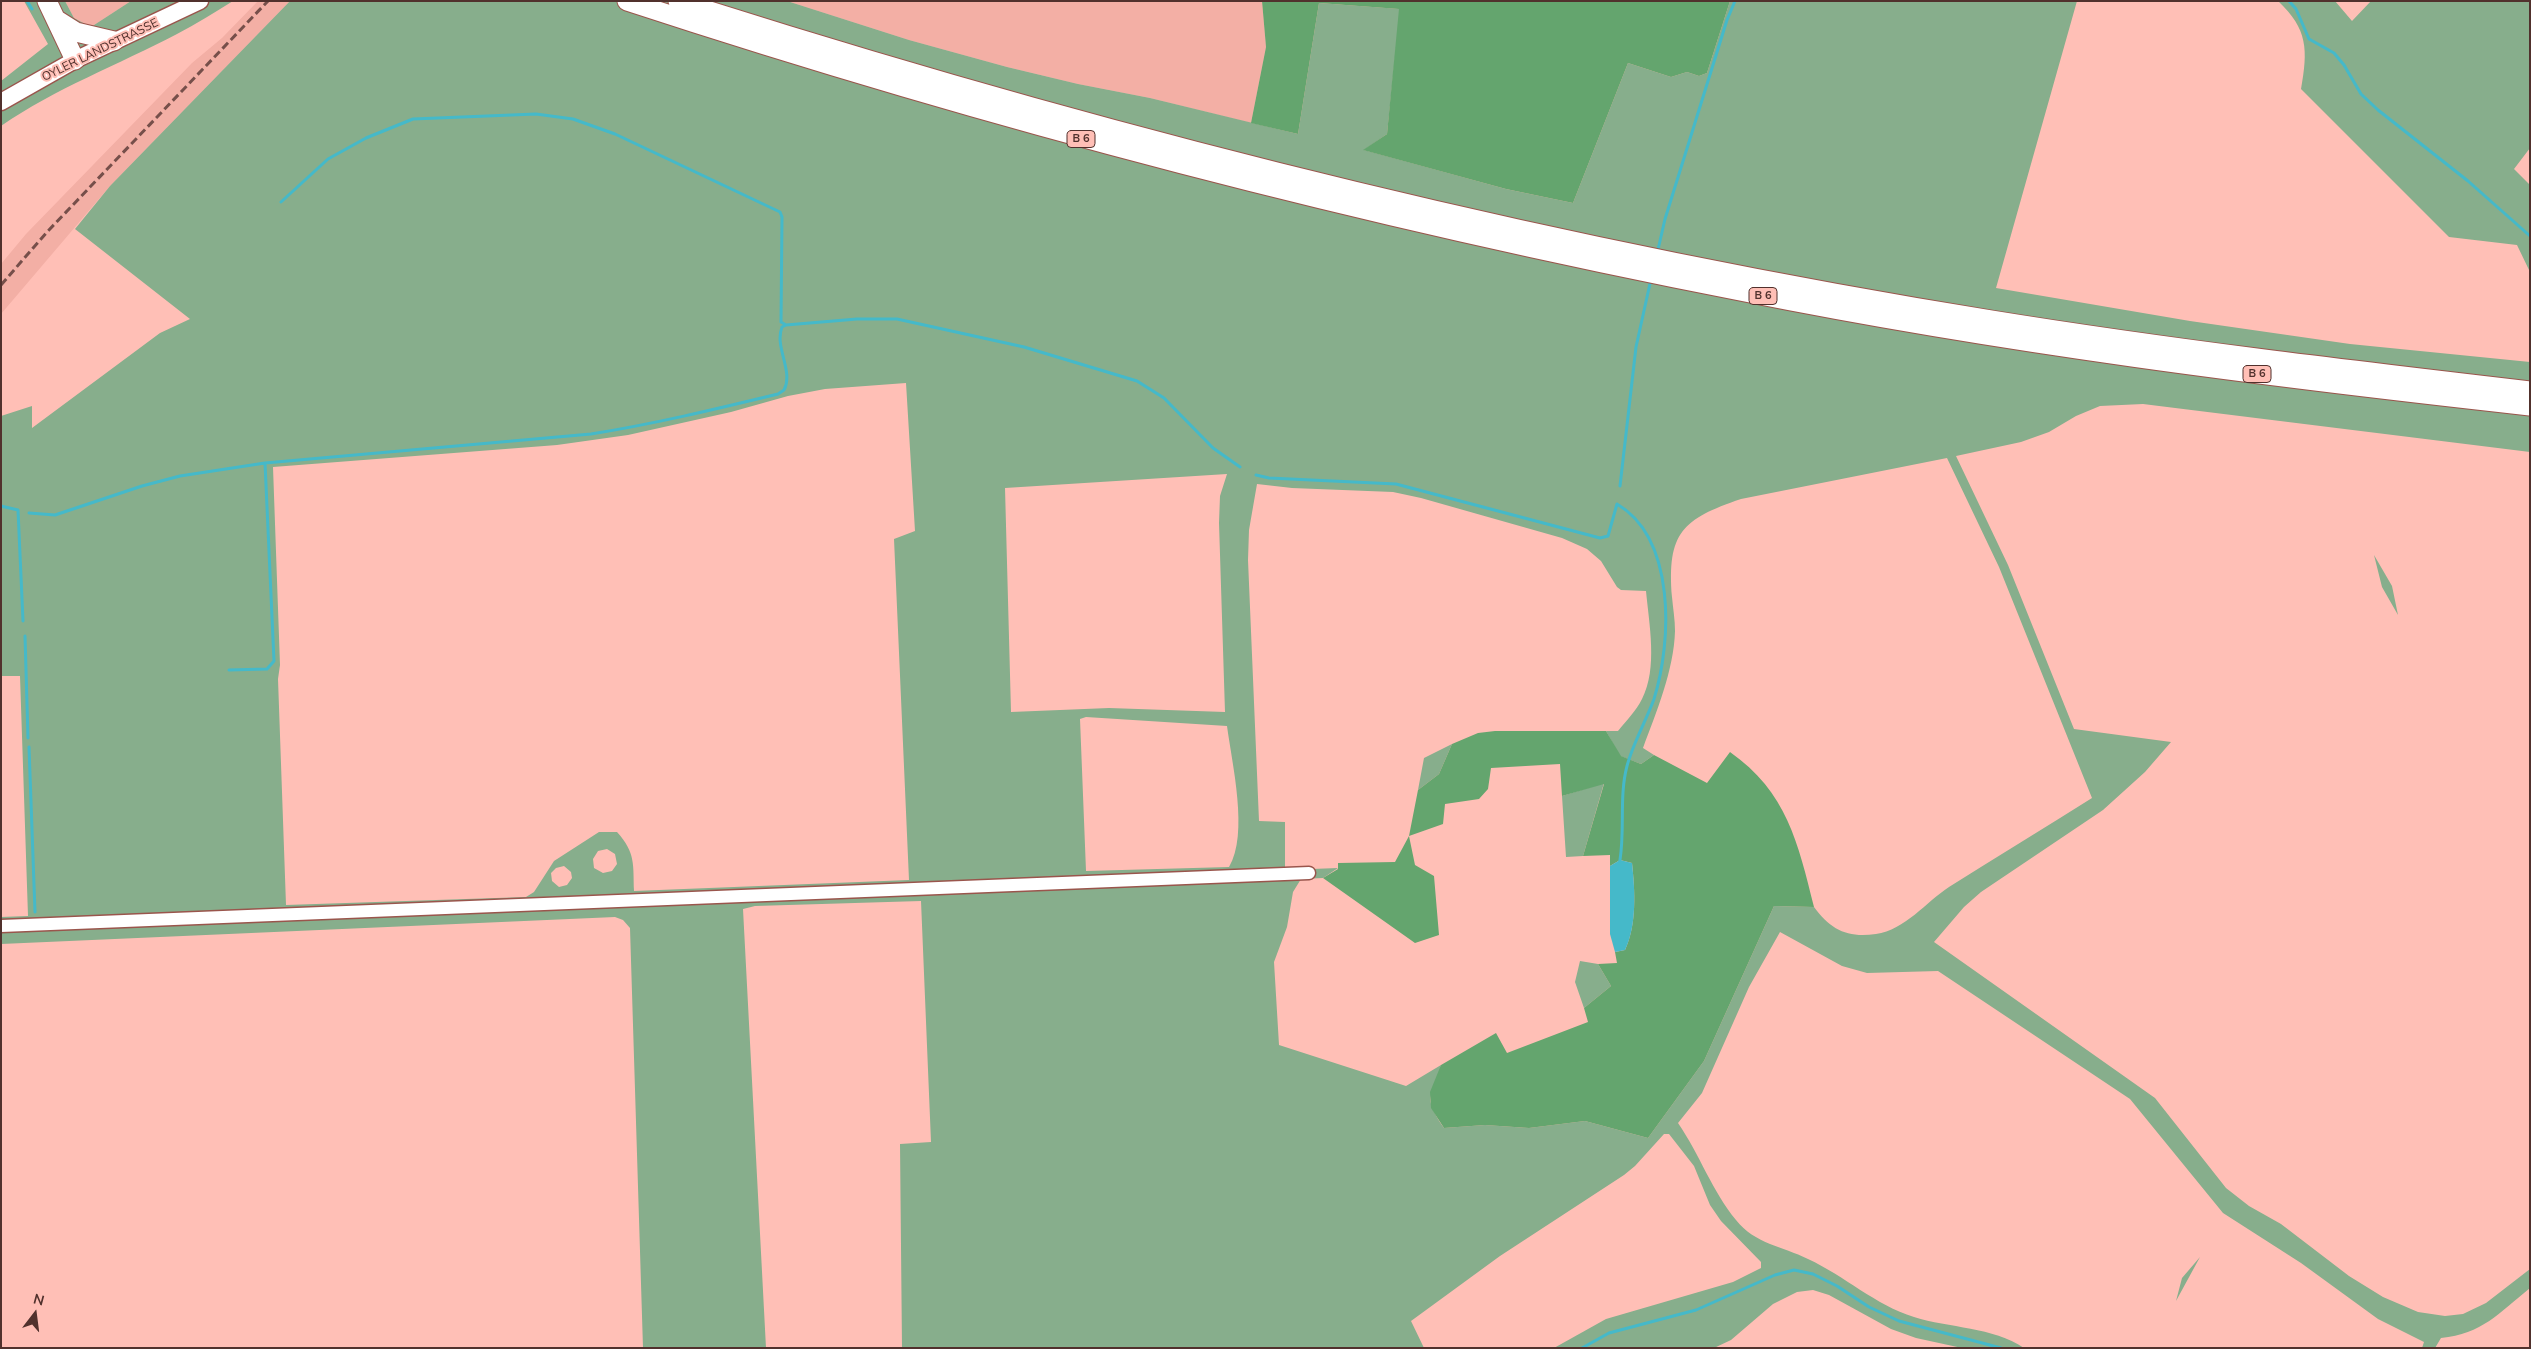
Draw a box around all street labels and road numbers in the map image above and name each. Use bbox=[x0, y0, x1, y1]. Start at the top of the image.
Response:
street label: OYLER LANDSTRASSE bbox=[39, 16, 161, 84]
road number: B 6 bbox=[1067, 130, 1095, 148]
road number: B 6 bbox=[1749, 288, 1777, 304]
road number: B 6 bbox=[2243, 366, 2271, 382]

